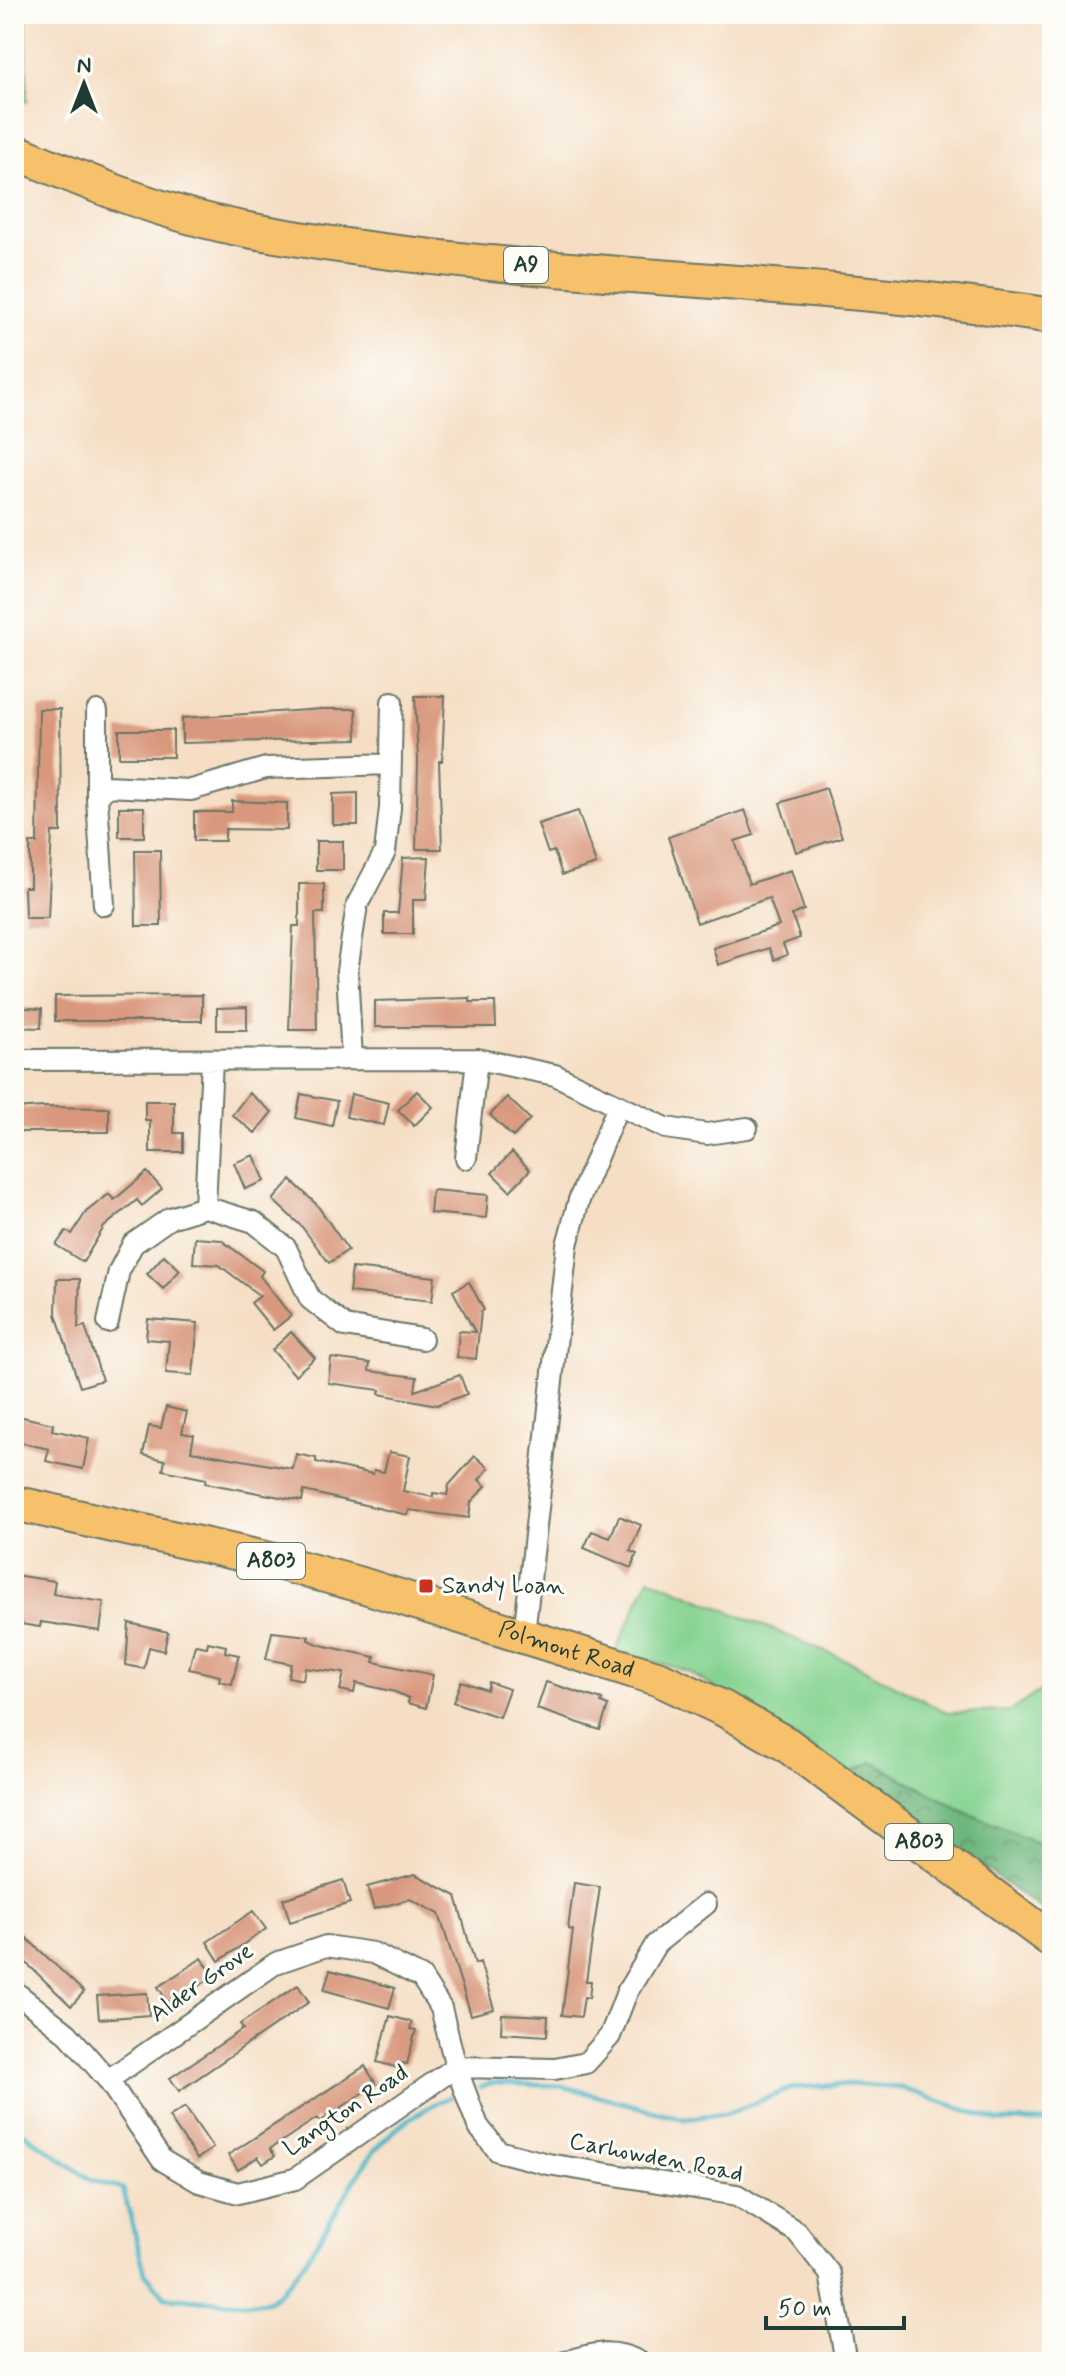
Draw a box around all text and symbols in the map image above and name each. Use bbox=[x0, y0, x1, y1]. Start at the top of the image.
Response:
north arrow bbox=[44, 44, 124, 124]
text: N bbox=[77, 52, 91, 80]
road number: A9 bbox=[504, 247, 548, 283]
road number: A803 bbox=[237, 1543, 305, 1579]
place label: Sandy Loan bbox=[442, 1571, 565, 1602]
marker: Sandy Loan bbox=[417, 1577, 435, 1595]
street label: Polmont Road bbox=[495, 1614, 638, 1685]
road number: A803 bbox=[885, 1824, 953, 1860]
street label: Alder Grove bbox=[144, 1936, 260, 2030]
street label: Langton Road bbox=[278, 2058, 416, 2166]
street label: Carhowden Road bbox=[566, 2126, 746, 2190]
scale bar bbox=[766, 2280, 904, 2330]
text: 50 m bbox=[778, 2294, 832, 2325]

